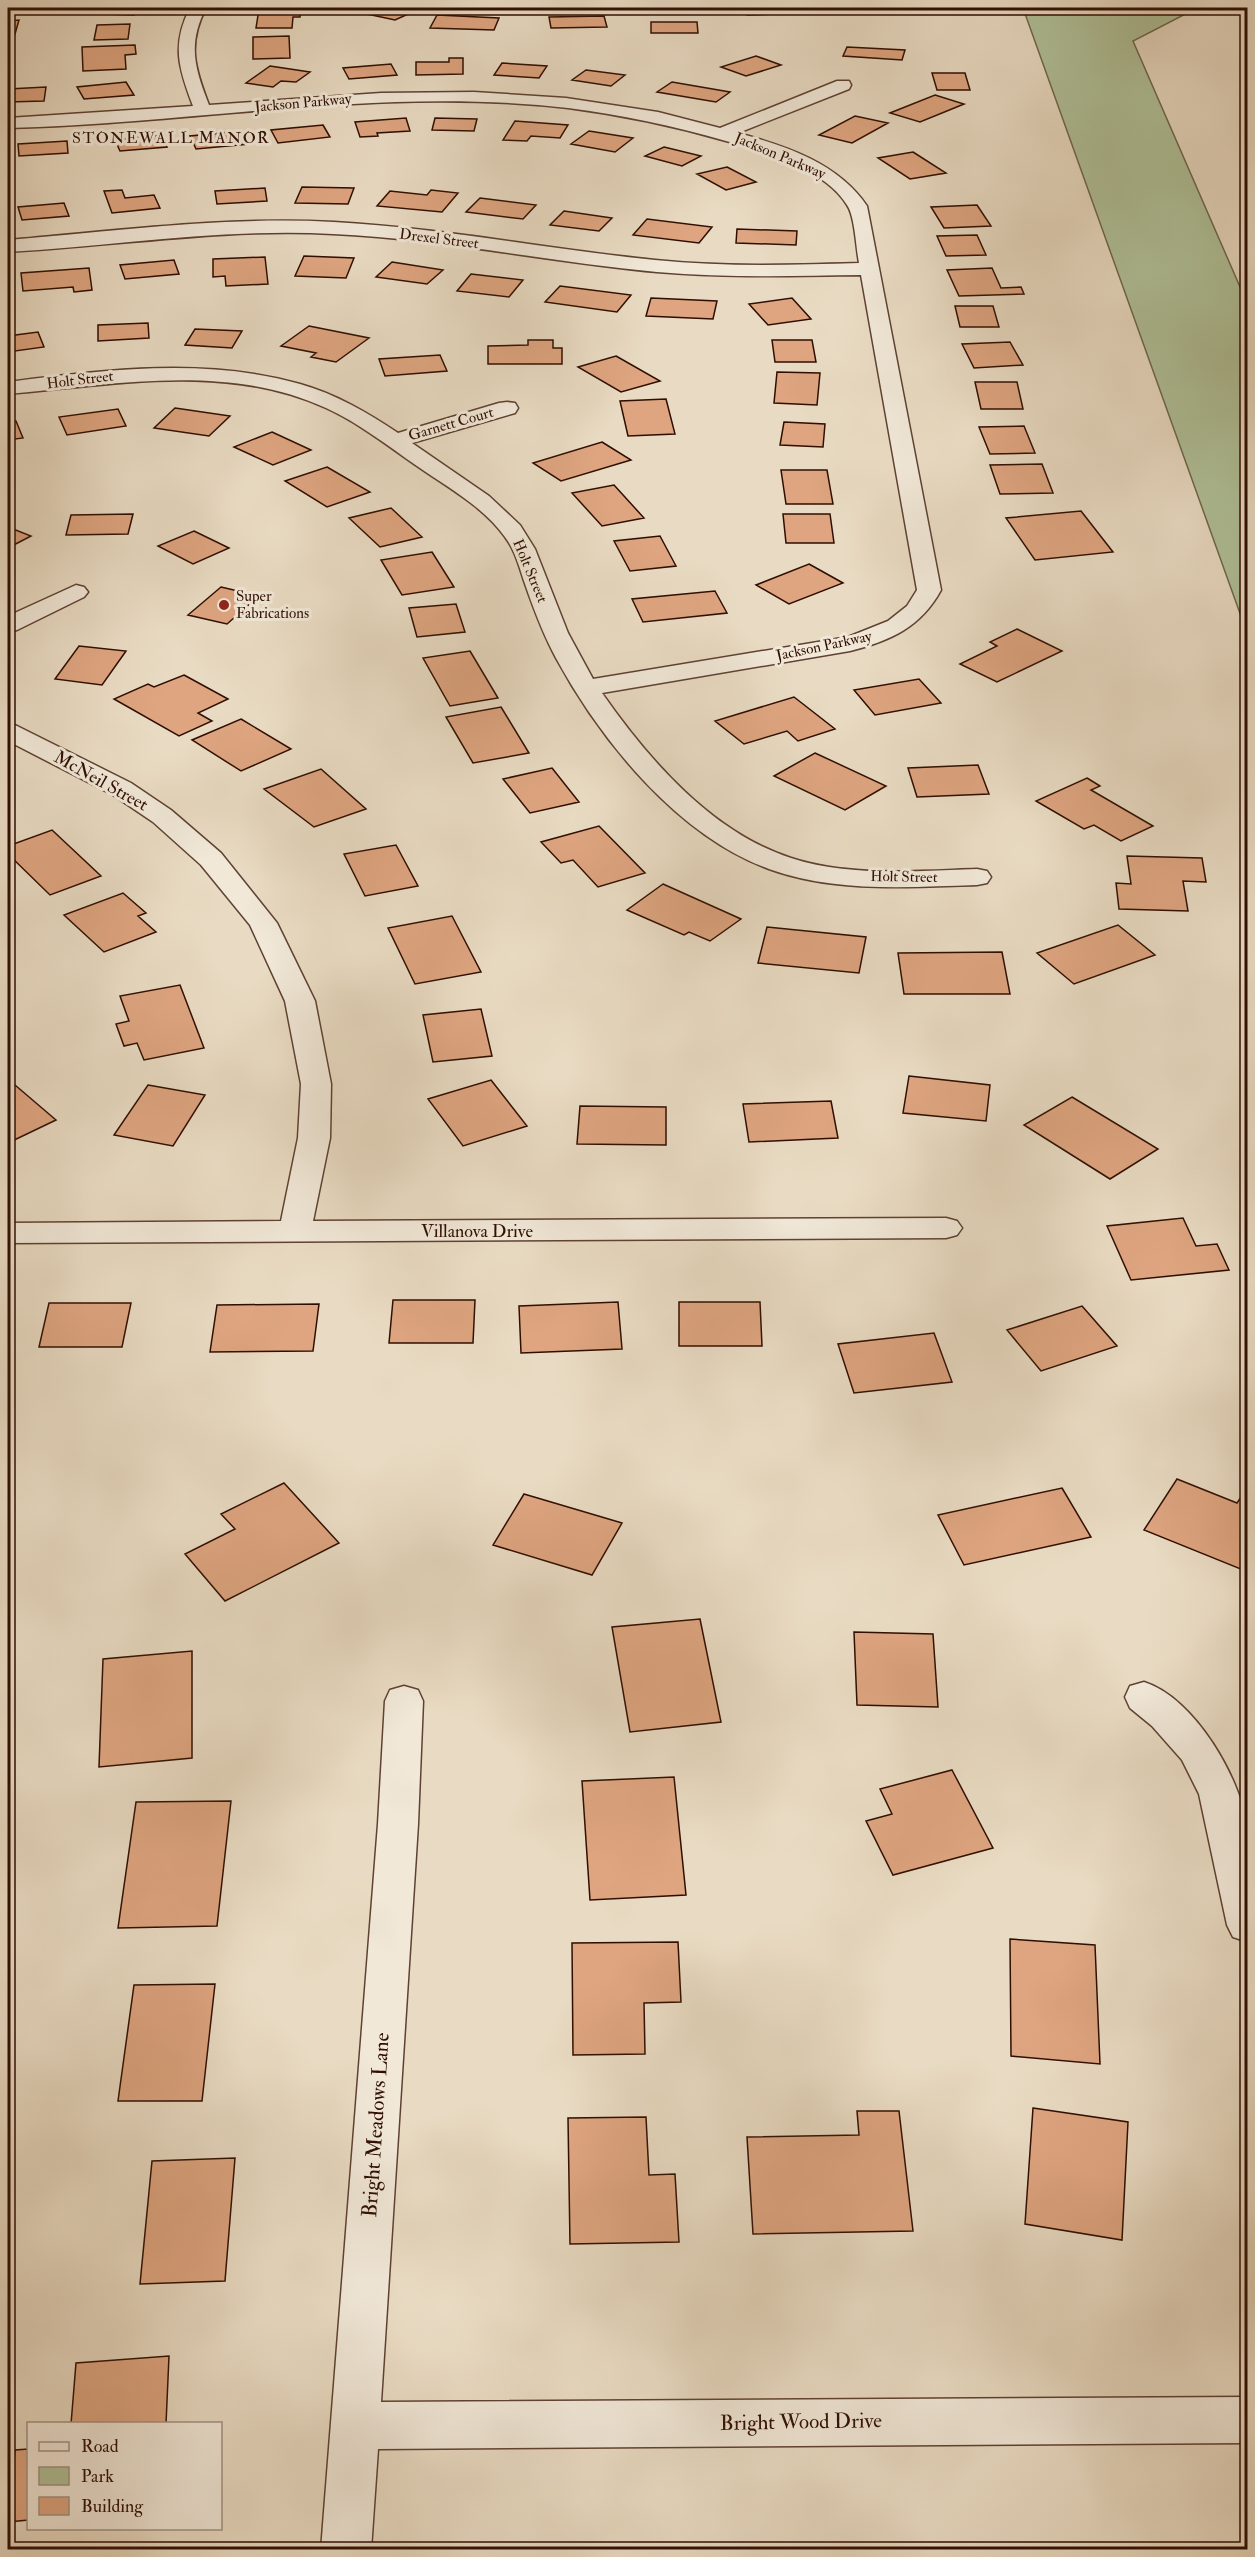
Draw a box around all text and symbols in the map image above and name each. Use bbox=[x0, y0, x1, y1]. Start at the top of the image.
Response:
street label: Jackson Parkway bbox=[253, 89, 353, 118]
district label: STONEWALL MANOR bbox=[72, 128, 270, 148]
street label: Jackson Parkway bbox=[730, 128, 829, 185]
street label: Drexel Street bbox=[398, 225, 480, 253]
street label: Holt Street bbox=[46, 366, 115, 394]
street label: Garnett Court bbox=[406, 403, 496, 445]
street label: Holt Street bbox=[508, 536, 552, 606]
place label: Super Fabrications bbox=[236, 587, 309, 623]
marker: Super Fabrications bbox=[217, 598, 231, 612]
street label: Jackson Parkway bbox=[773, 627, 874, 667]
street label: McNeil Street bbox=[50, 746, 152, 816]
street label: Holt Street bbox=[870, 867, 938, 887]
street label: Villanova Drive bbox=[421, 1220, 533, 1243]
street label: Bright Meadows Lane bbox=[356, 2031, 396, 2218]
street label: Bright Wood Drive bbox=[720, 2407, 882, 2437]
legend bbox=[27, 2422, 222, 2530]
text: Road bbox=[81, 2435, 119, 2458]
text: Park bbox=[81, 2465, 114, 2488]
text: Building bbox=[81, 2495, 144, 2518]

